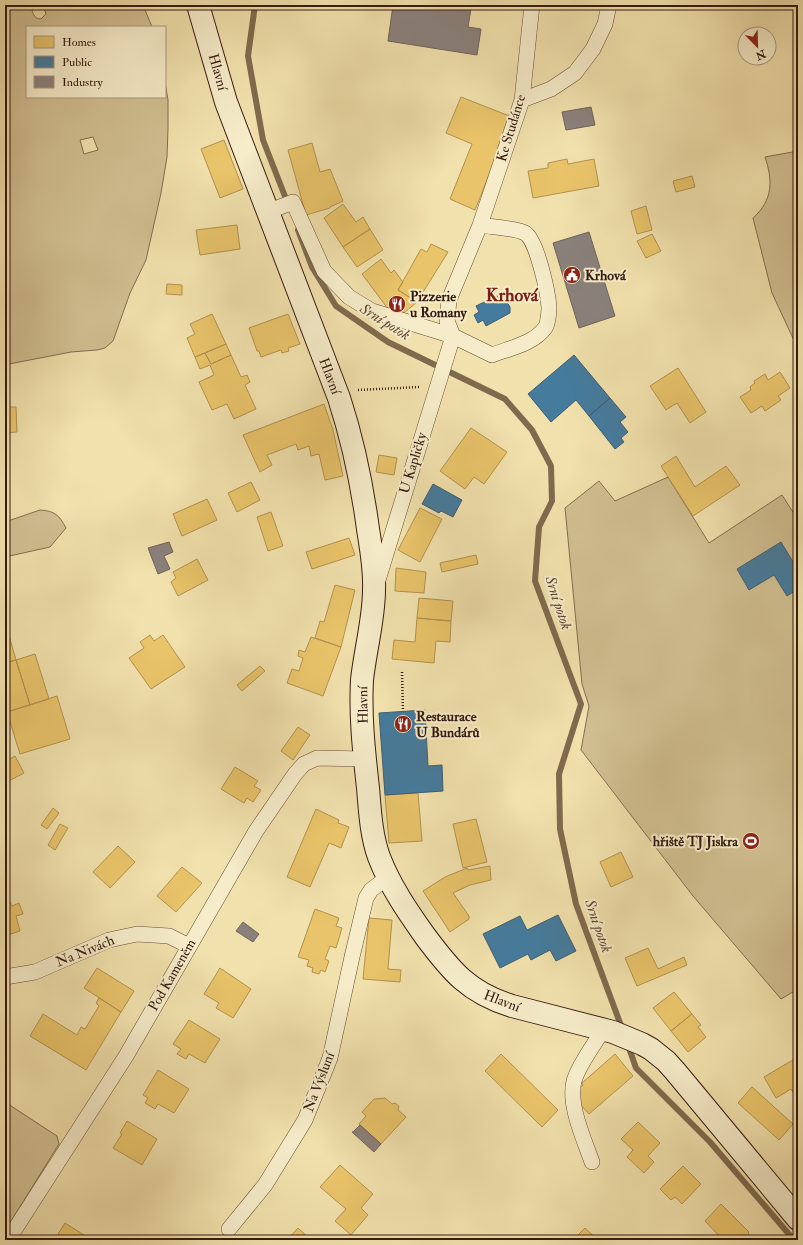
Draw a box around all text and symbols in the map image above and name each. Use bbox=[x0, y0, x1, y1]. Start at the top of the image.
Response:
legend bbox=[26, 26, 166, 98]
north arrow bbox=[737, 26, 777, 66]
text: Homes bbox=[62, 35, 96, 50]
text: N bbox=[753, 46, 769, 63]
street label: Hlavní bbox=[205, 52, 232, 94]
text: Public bbox=[62, 55, 92, 70]
text: Industry bbox=[62, 75, 104, 90]
street label: Ke Studánce bbox=[493, 92, 529, 164]
public building icon: Krhová bbox=[562, 265, 582, 285]
place label: Krhová bbox=[585, 267, 627, 284]
district label: Krhová bbox=[486, 284, 539, 307]
place label: Pizzerie u Romany bbox=[409, 288, 467, 322]
restaurant icon: Pizzerie u Romany bbox=[387, 294, 407, 314]
water label: Srní potok bbox=[356, 299, 414, 345]
street label: Hlavní bbox=[315, 355, 345, 398]
street label: U Kapličky bbox=[396, 430, 432, 496]
water label: Srní potok bbox=[540, 573, 576, 632]
street label: Hlavní bbox=[354, 685, 372, 724]
place label: Restaurace U Bundárů bbox=[416, 708, 480, 741]
restaurant icon: Restaurace U Bundárů bbox=[393, 714, 413, 734]
sports icon: hřiště TJ Jiskra bbox=[741, 831, 761, 851]
place label: hřiště TJ Jiskra bbox=[653, 833, 739, 851]
water label: Srní potok bbox=[580, 896, 616, 955]
street label: Na Nivách bbox=[53, 931, 117, 970]
street label: Pod Kameněm bbox=[145, 936, 200, 1014]
street label: Hlavní bbox=[481, 986, 524, 1016]
street label: Na Výsluní bbox=[300, 1048, 340, 1115]

